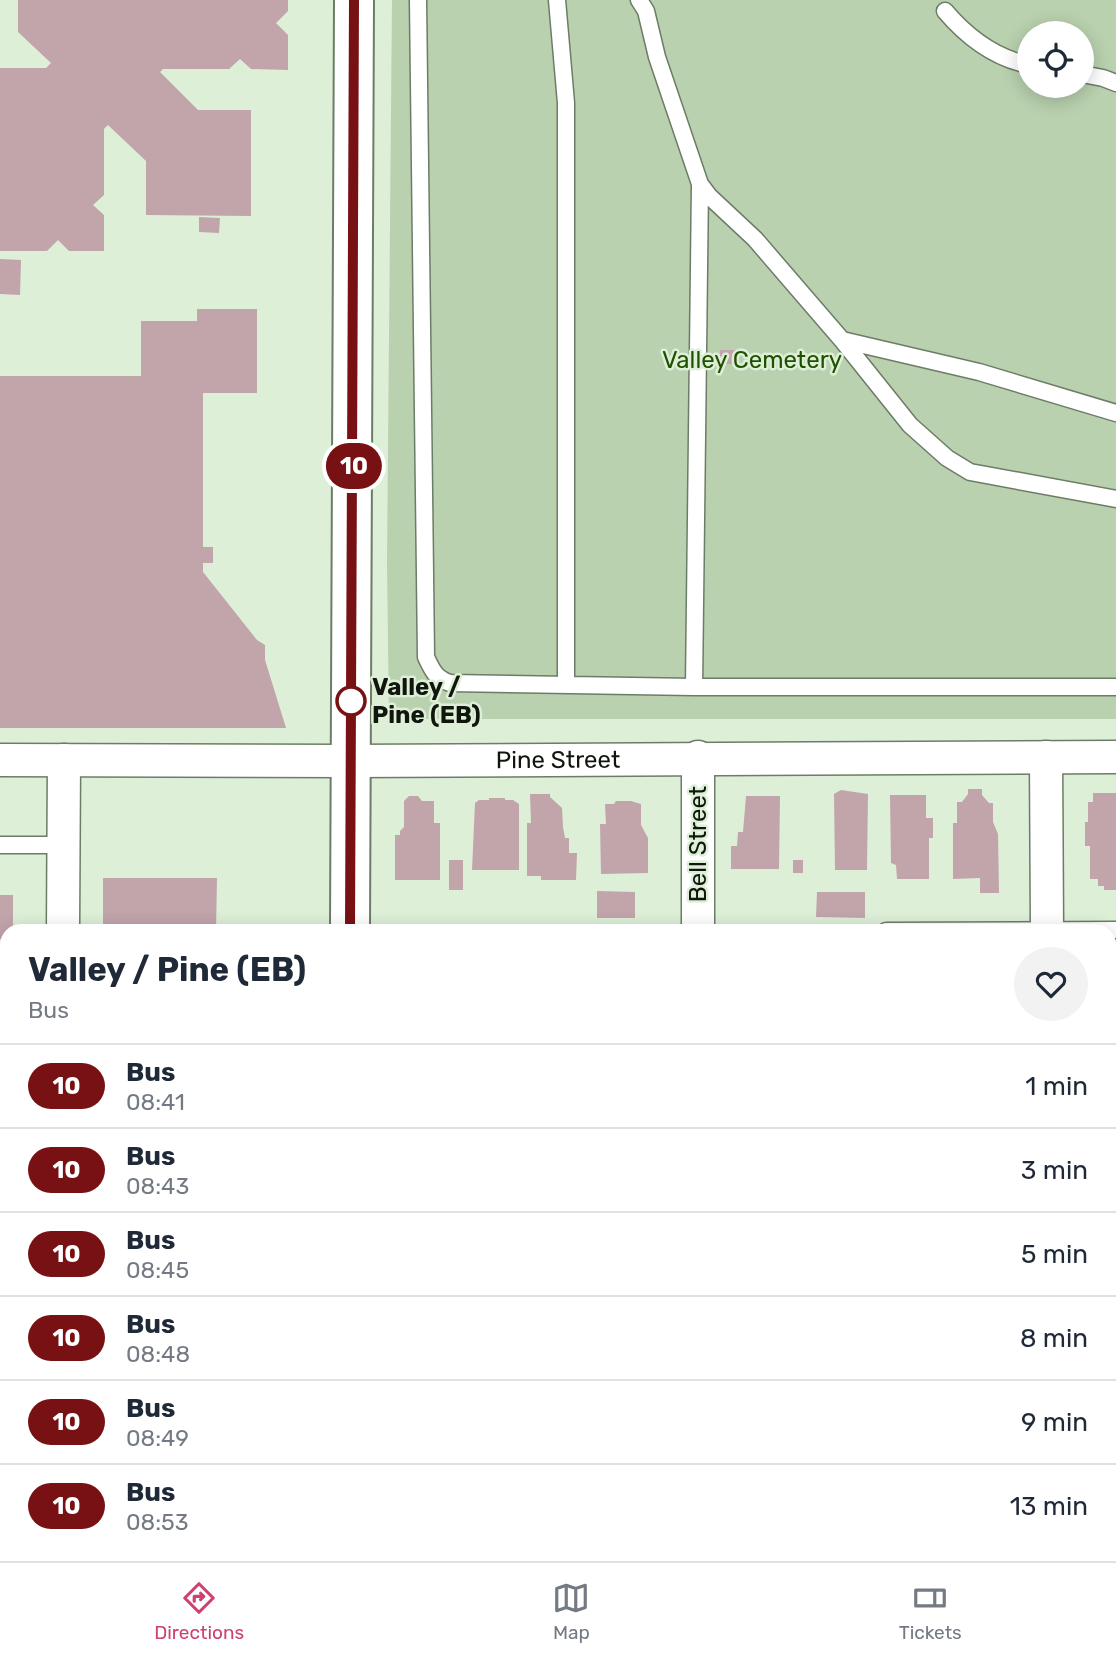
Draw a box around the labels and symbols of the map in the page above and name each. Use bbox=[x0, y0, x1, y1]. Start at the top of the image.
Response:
park label: Valley Cemetery bbox=[662, 346, 842, 374]
line badge: 10 bbox=[322, 443, 386, 489]
place label: Valley / Pine (EB) bbox=[372, 673, 481, 729]
marker: Valley / Pine (EB) bbox=[336, 686, 366, 716]
street label: Pine Street bbox=[496, 746, 620, 774]
street label: Bell Street bbox=[684, 786, 712, 902]

